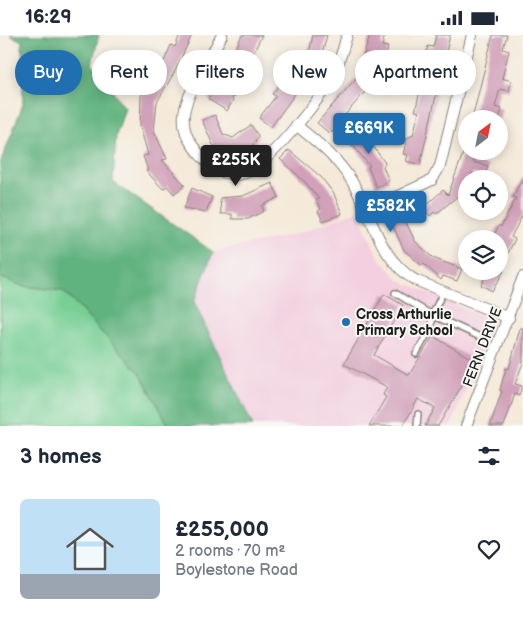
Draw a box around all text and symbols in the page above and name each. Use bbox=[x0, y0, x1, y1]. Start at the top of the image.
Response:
text: 16:29 bbox=[25, 6, 72, 29]
chip: Buy bbox=[15, 50, 82, 95]
chip: Rent bbox=[92, 50, 167, 95]
chip: Filters bbox=[177, 50, 263, 95]
chip: New bbox=[273, 50, 345, 95]
chip: Apartment bbox=[355, 50, 476, 95]
north arrow bbox=[458, 110, 508, 160]
map controls bbox=[458, 110, 508, 280]
pin: £669K bbox=[334, 113, 404, 155]
text: £669K bbox=[344, 119, 394, 138]
pin: £255K bbox=[201, 145, 271, 187]
text: £255K bbox=[212, 151, 260, 170]
button: locate bbox=[458, 170, 508, 220]
pin: £582K bbox=[356, 191, 426, 233]
text: £582K bbox=[366, 197, 416, 216]
button: layers bbox=[458, 230, 508, 280]
street label: FERN DRIVE bbox=[459, 305, 505, 390]
place label: Cross Arthurlie Primary School bbox=[356, 306, 453, 339]
marker: Cross Arthurlie Primary School bbox=[340, 316, 352, 328]
icon: filters bbox=[475, 442, 503, 470]
text: 3 homes bbox=[20, 444, 102, 469]
text: £255,000 bbox=[175, 517, 269, 542]
icon: home bbox=[60, 519, 120, 579]
icon: heart bbox=[475, 535, 503, 563]
text: 2 rooms · 70 m² bbox=[175, 542, 285, 561]
text: Boylestone Road bbox=[175, 561, 298, 580]

